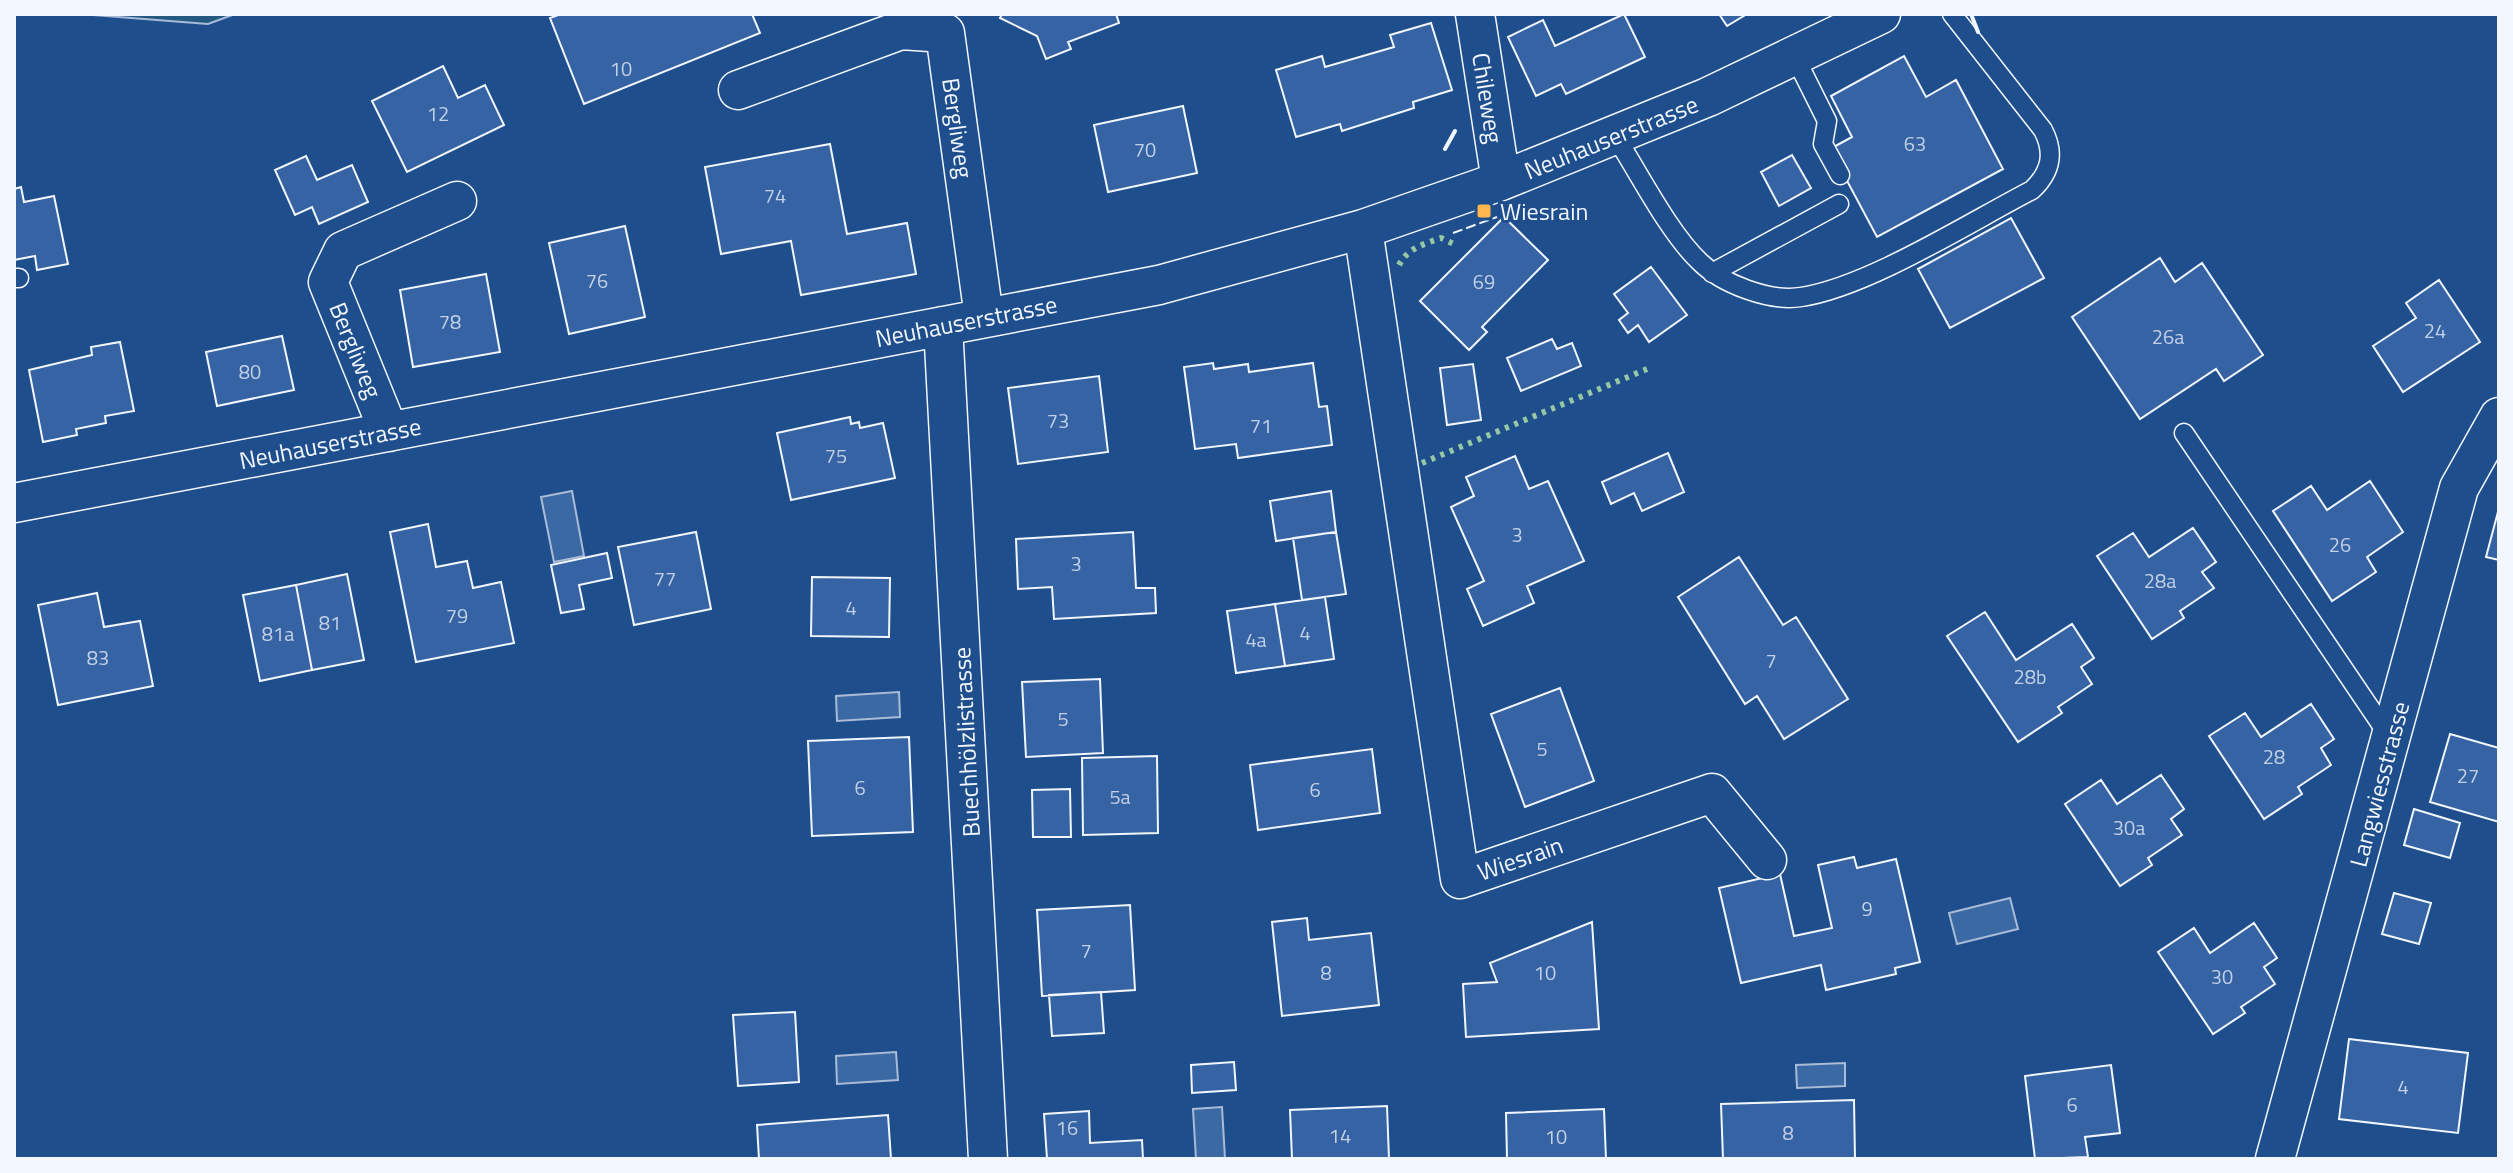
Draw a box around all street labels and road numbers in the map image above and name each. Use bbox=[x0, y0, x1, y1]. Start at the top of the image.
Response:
street label: Chileweg bbox=[1463, 50, 1513, 146]
street label: Bergliweg bbox=[933, 76, 983, 180]
street label: Neuhauserstrasse bbox=[1519, 86, 1703, 188]
street label: Neuhauserstrasse bbox=[872, 286, 1060, 356]
street label: Bergliweg bbox=[320, 297, 392, 403]
street label: Neuhauserstrasse bbox=[236, 408, 424, 478]
street label: Buechhölzlistrasse bbox=[943, 646, 989, 838]
street label: Langwiesstrasse bbox=[2340, 697, 2418, 871]
street label: Wiesrain bbox=[1472, 827, 1568, 889]

